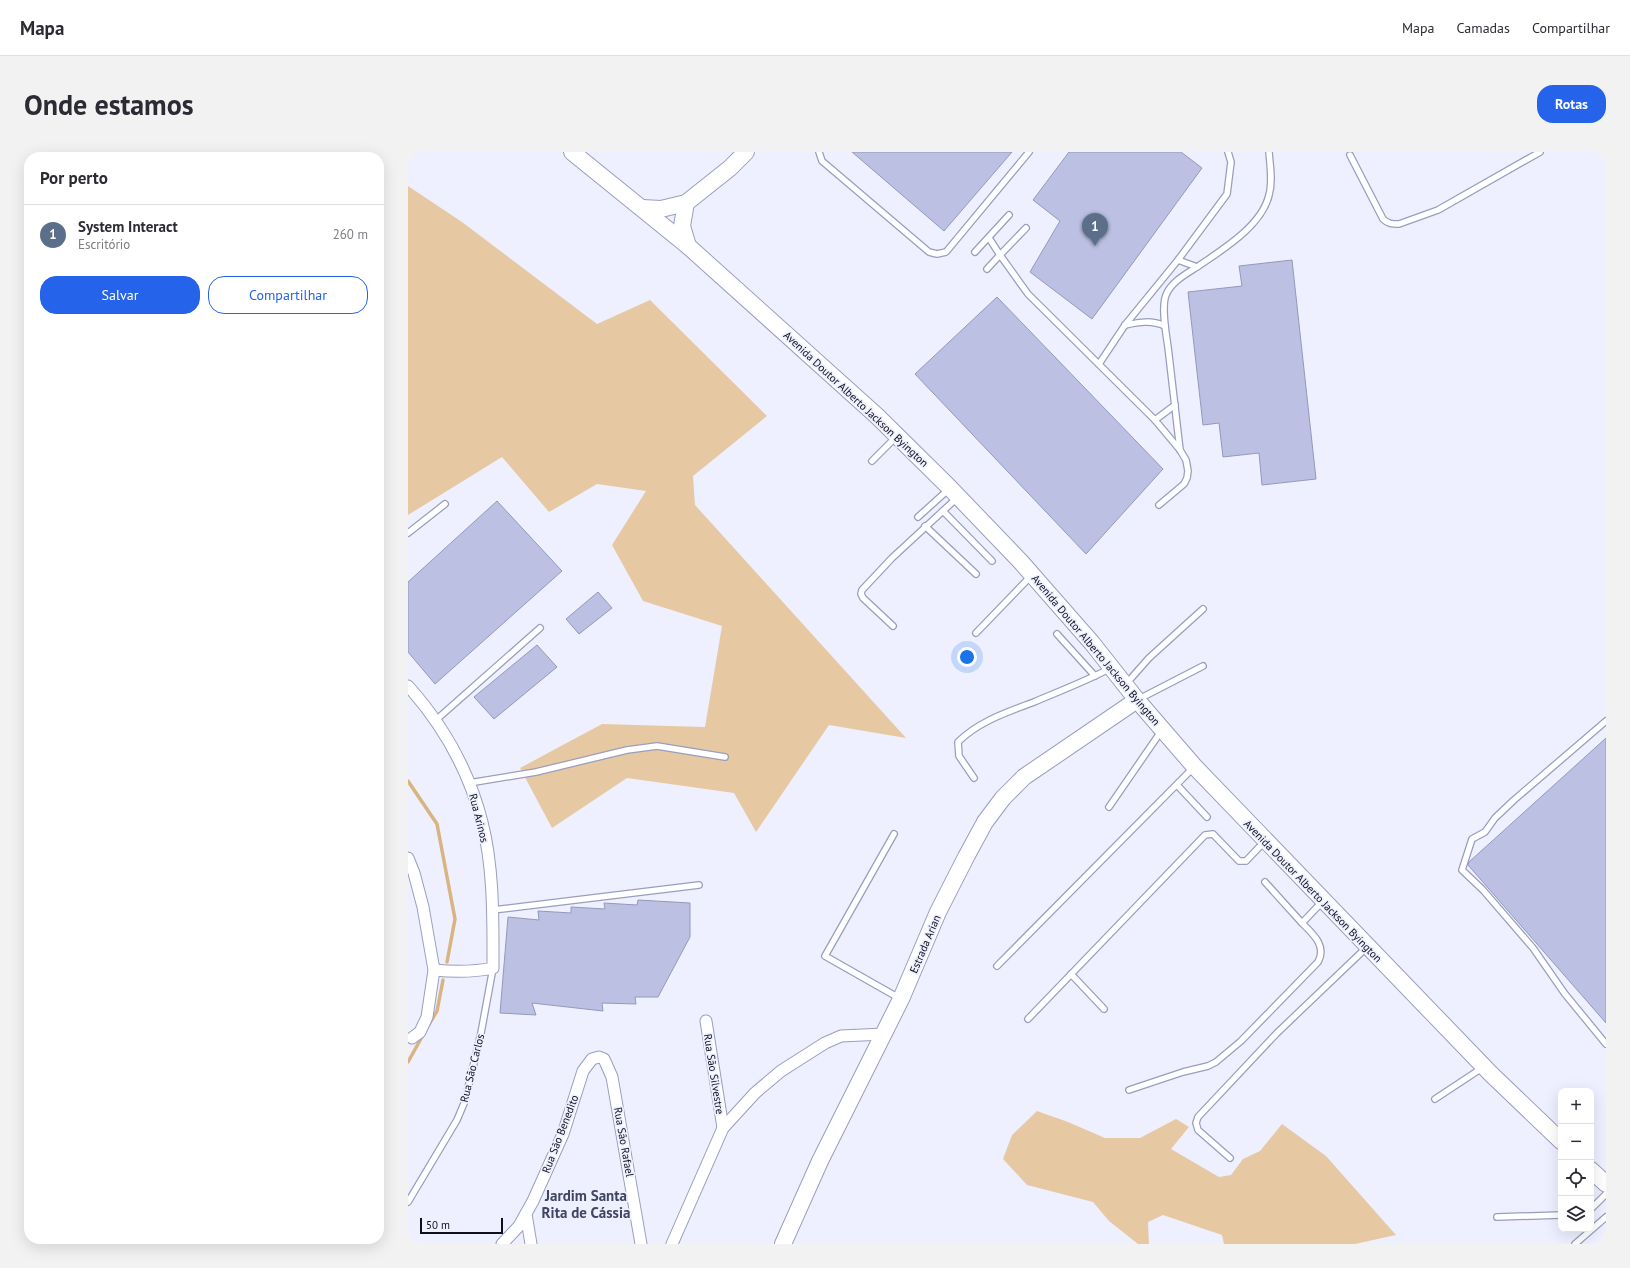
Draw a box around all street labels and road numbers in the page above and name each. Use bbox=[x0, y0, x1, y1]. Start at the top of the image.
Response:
street label: Avenida Doutor Alberto Jackson Byington bbox=[781, 328, 931, 470]
street label: Avenida Doutor Alberto Jackson Byington bbox=[1029, 572, 1163, 728]
street label: Rua Arinos bbox=[466, 792, 492, 844]
street label: Avenida Doutor Alberto Jackson Byington bbox=[1241, 817, 1385, 965]
street label: Estrada Arian bbox=[906, 913, 944, 975]
street label: Rua São Carlos bbox=[457, 1032, 487, 1104]
street label: Rua São Silvestre bbox=[701, 1033, 727, 1116]
street label: Rua São Benedito bbox=[539, 1093, 581, 1175]
street label: Rua São Rafael bbox=[611, 1106, 637, 1179]

